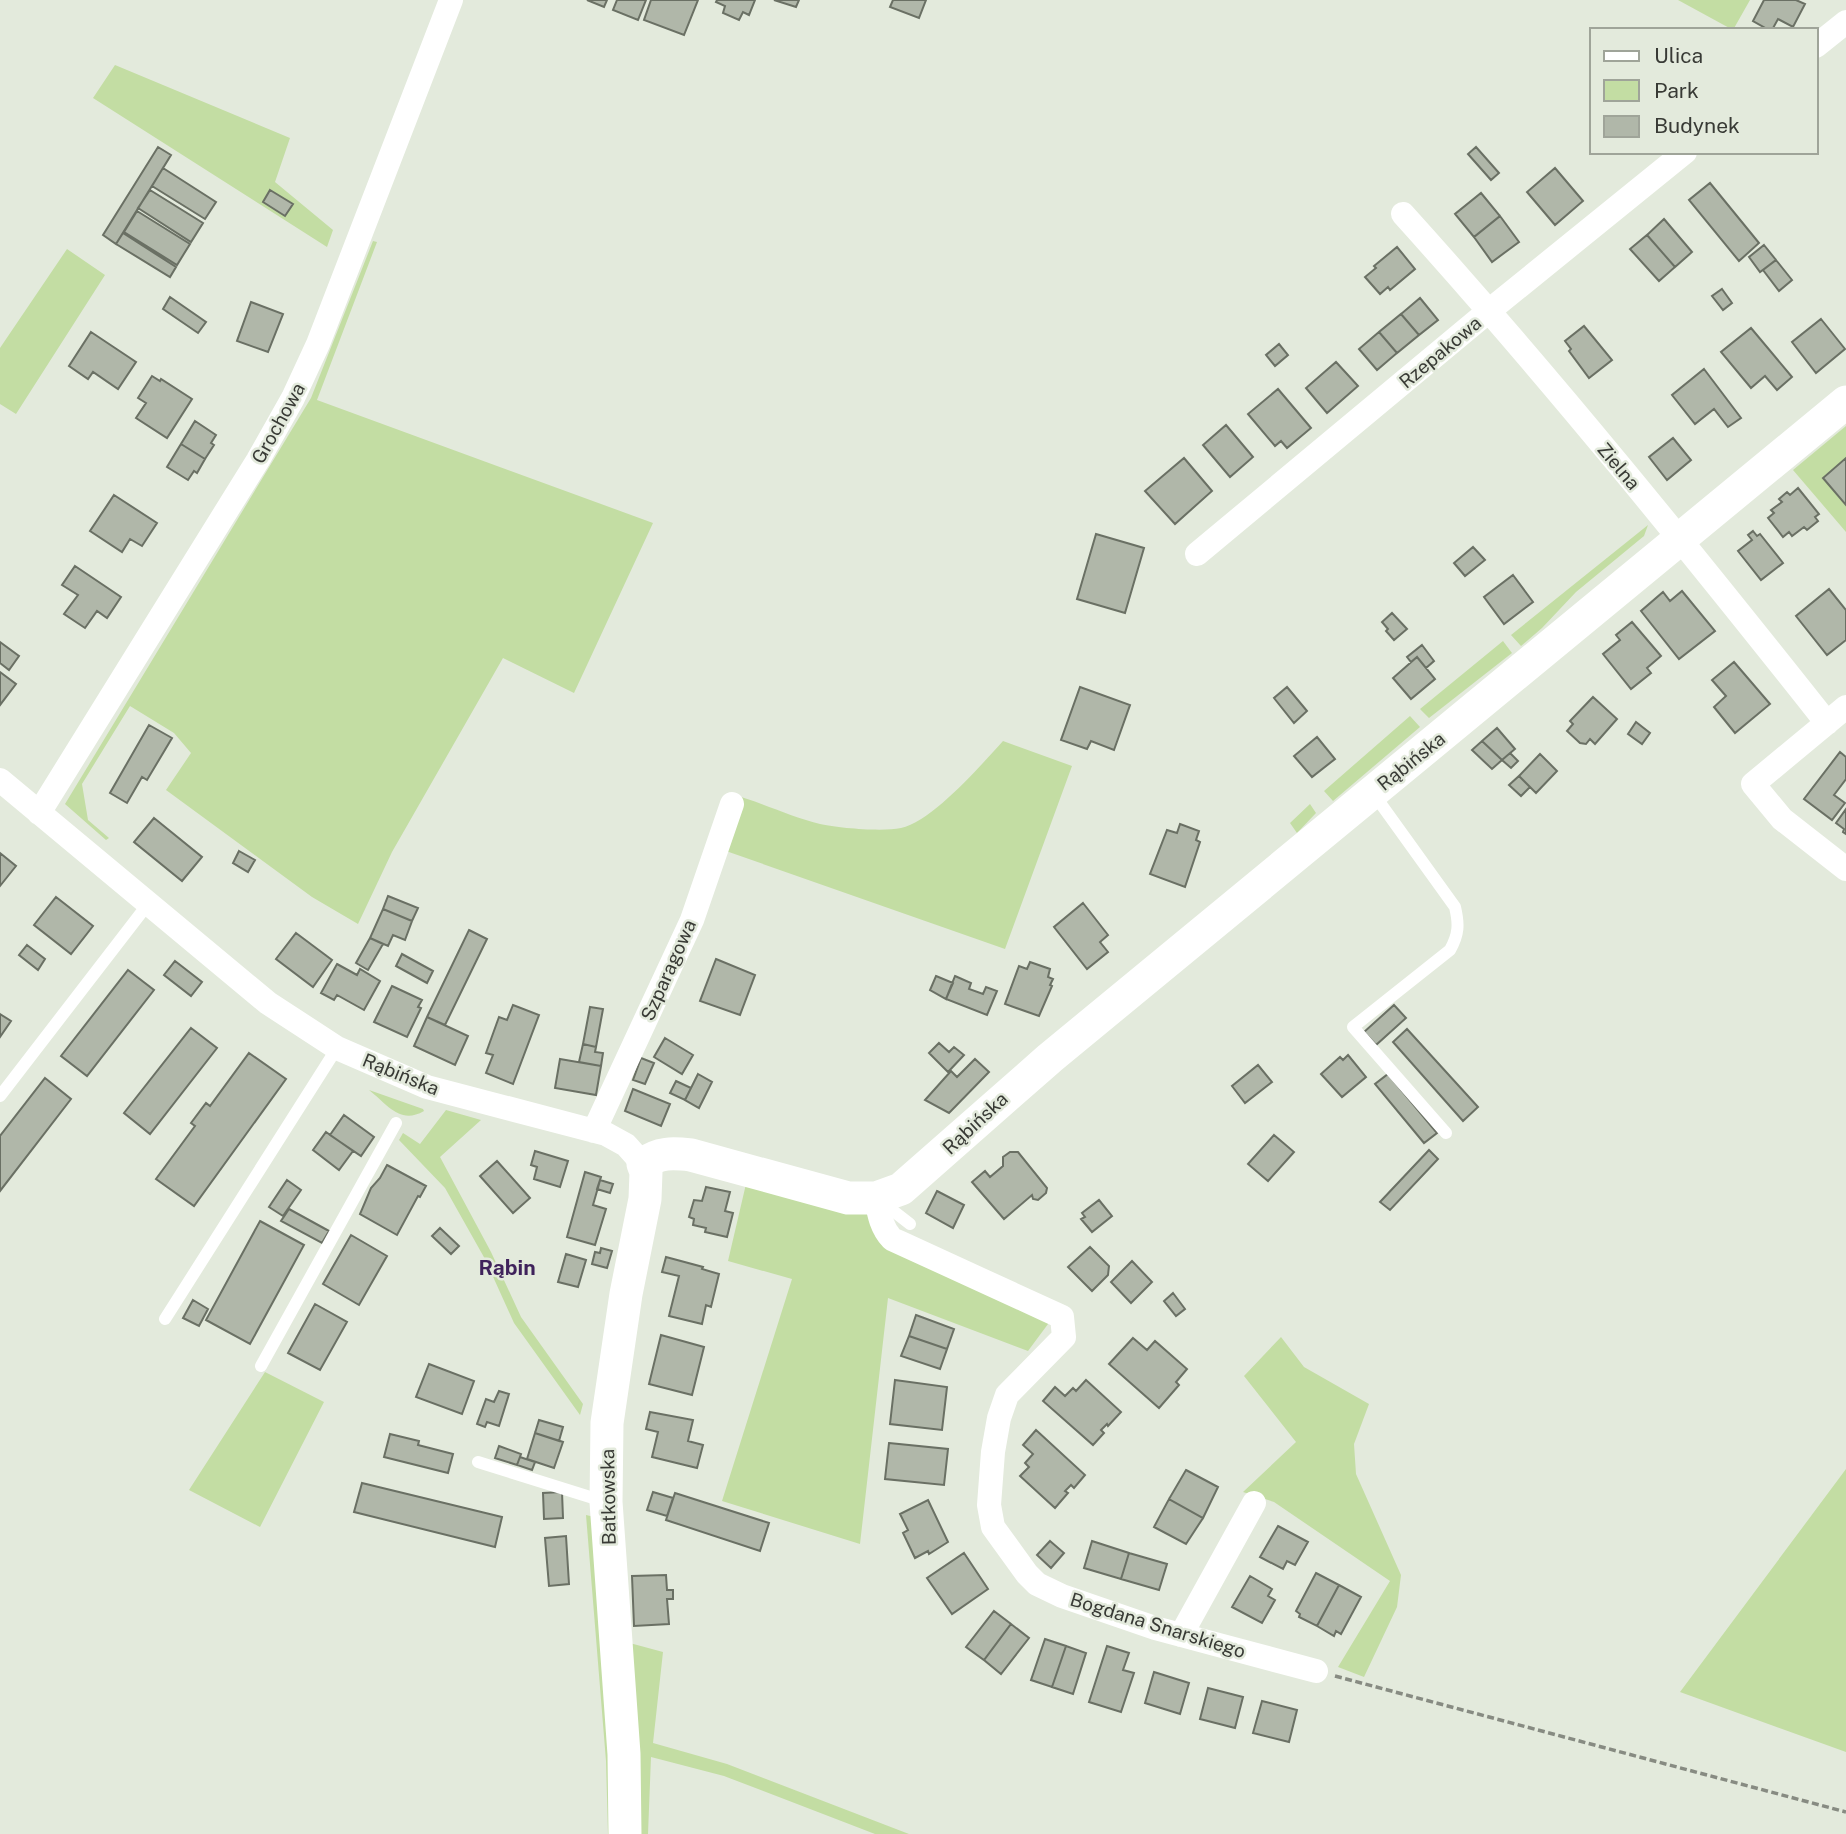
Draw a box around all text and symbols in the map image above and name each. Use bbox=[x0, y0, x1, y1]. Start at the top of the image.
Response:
legend bbox=[1590, 28, 1818, 154]
text: Ulica bbox=[1654, 43, 1703, 68]
text: Park bbox=[1654, 78, 1699, 103]
text: Budynek bbox=[1654, 113, 1740, 138]
street label: Rzepakowa bbox=[1395, 311, 1485, 393]
street label: Grochowa bbox=[247, 379, 309, 467]
street label: Zielna bbox=[1593, 438, 1645, 494]
street label: Rąbińska bbox=[1373, 727, 1449, 795]
street label: Szparagowa bbox=[636, 916, 700, 1024]
street label: Rąbińska bbox=[359, 1049, 443, 1099]
street label: Rąbińska bbox=[938, 1087, 1012, 1159]
district label: Rąbin bbox=[478, 1255, 536, 1280]
street label: Batkowska bbox=[596, 1449, 620, 1545]
street label: Bogdana Snarskiego bbox=[1068, 1588, 1248, 1662]

